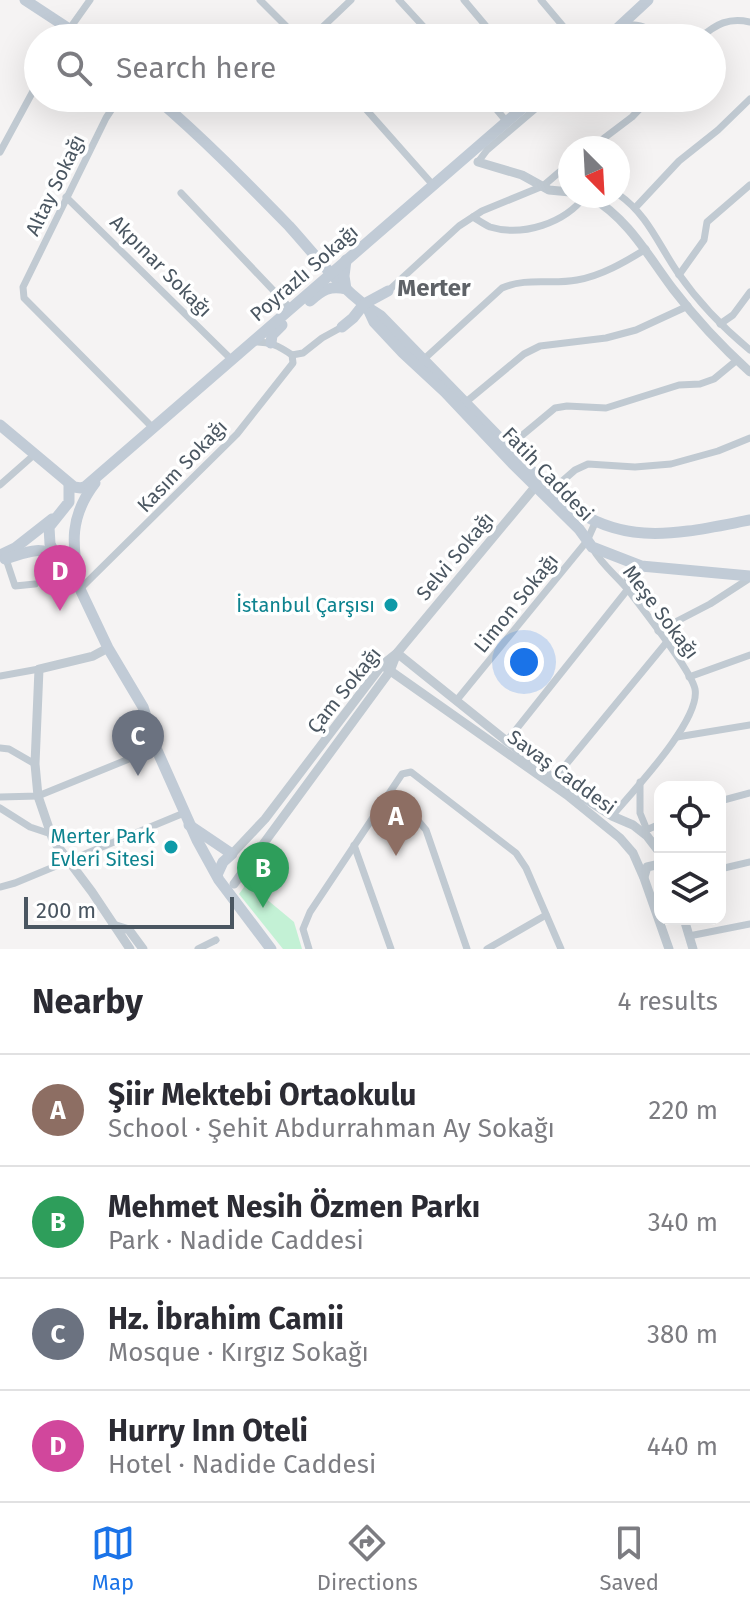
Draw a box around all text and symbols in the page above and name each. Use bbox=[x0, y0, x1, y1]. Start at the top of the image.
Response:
search box bbox=[24, 24, 726, 112]
icon: search bbox=[52, 46, 96, 90]
text: Search here bbox=[116, 50, 276, 86]
street label: Altay Sokağı bbox=[20, 131, 90, 239]
north arrow bbox=[558, 136, 630, 208]
street label: Akpınar Sokağı bbox=[105, 210, 217, 322]
street label: Poyrazlı Sokağı bbox=[245, 220, 363, 326]
district label: Merter bbox=[397, 274, 471, 302]
street label: Kasım Sokağı bbox=[132, 415, 232, 517]
street label: Fatih Caddesi bbox=[497, 422, 599, 526]
street label: Selvi Sokağı bbox=[411, 507, 499, 605]
pin: D bbox=[34, 545, 86, 611]
street label: Limon Sokağı bbox=[469, 549, 563, 657]
street label: Meşe Sokağı bbox=[617, 560, 704, 664]
place label: İstanbul Çarşısı bbox=[236, 593, 375, 618]
marker: İstanbul Çarşısı bbox=[382, 596, 400, 614]
street label: Çam Sokağı bbox=[302, 642, 387, 738]
your location bbox=[504, 642, 544, 682]
pin: C bbox=[112, 710, 164, 776]
street label: Savaş Caddesi bbox=[503, 725, 621, 820]
map controls bbox=[654, 781, 726, 925]
button: locate bbox=[654, 781, 726, 853]
pin: A bbox=[370, 790, 422, 856]
place label: Merter Park Evleri Sitesi bbox=[50, 824, 156, 871]
marker: Merter Park Evleri Sitesi bbox=[162, 838, 180, 856]
pin: B bbox=[237, 842, 289, 908]
button: layers bbox=[654, 853, 726, 925]
scale bar bbox=[24, 893, 234, 929]
text: 200 m bbox=[36, 897, 96, 924]
text: Nearby bbox=[32, 981, 143, 1022]
text: 4 results bbox=[617, 986, 718, 1017]
text: Şiir Mektebi Ortaokulu bbox=[108, 1077, 416, 1113]
text: A bbox=[50, 1095, 66, 1126]
text: 220 m bbox=[649, 1095, 718, 1126]
text: School · Şehit Abdurrahman Ay Sokağı bbox=[108, 1113, 555, 1144]
text: Mehmet Nesih Özmen Parkı bbox=[108, 1189, 480, 1225]
text: B bbox=[50, 1207, 66, 1238]
text: 340 m bbox=[648, 1207, 718, 1238]
text: Park · Nadide Caddesi bbox=[108, 1225, 364, 1256]
text: Hz. İbrahim Camii bbox=[108, 1301, 344, 1337]
text: C bbox=[51, 1319, 65, 1350]
text: 380 m bbox=[647, 1319, 718, 1350]
text: Mosque · Kırgız Sokağı bbox=[108, 1337, 369, 1368]
text: Hurry Inn Oteli bbox=[108, 1413, 308, 1449]
text: D bbox=[50, 1431, 66, 1462]
text: 440 m bbox=[647, 1431, 718, 1462]
text: Hotel · Nadide Caddesi bbox=[108, 1449, 376, 1480]
tab: Map bbox=[91, 1521, 135, 1596]
tab: Directions bbox=[317, 1521, 418, 1596]
tab: Saved bbox=[600, 1521, 659, 1596]

